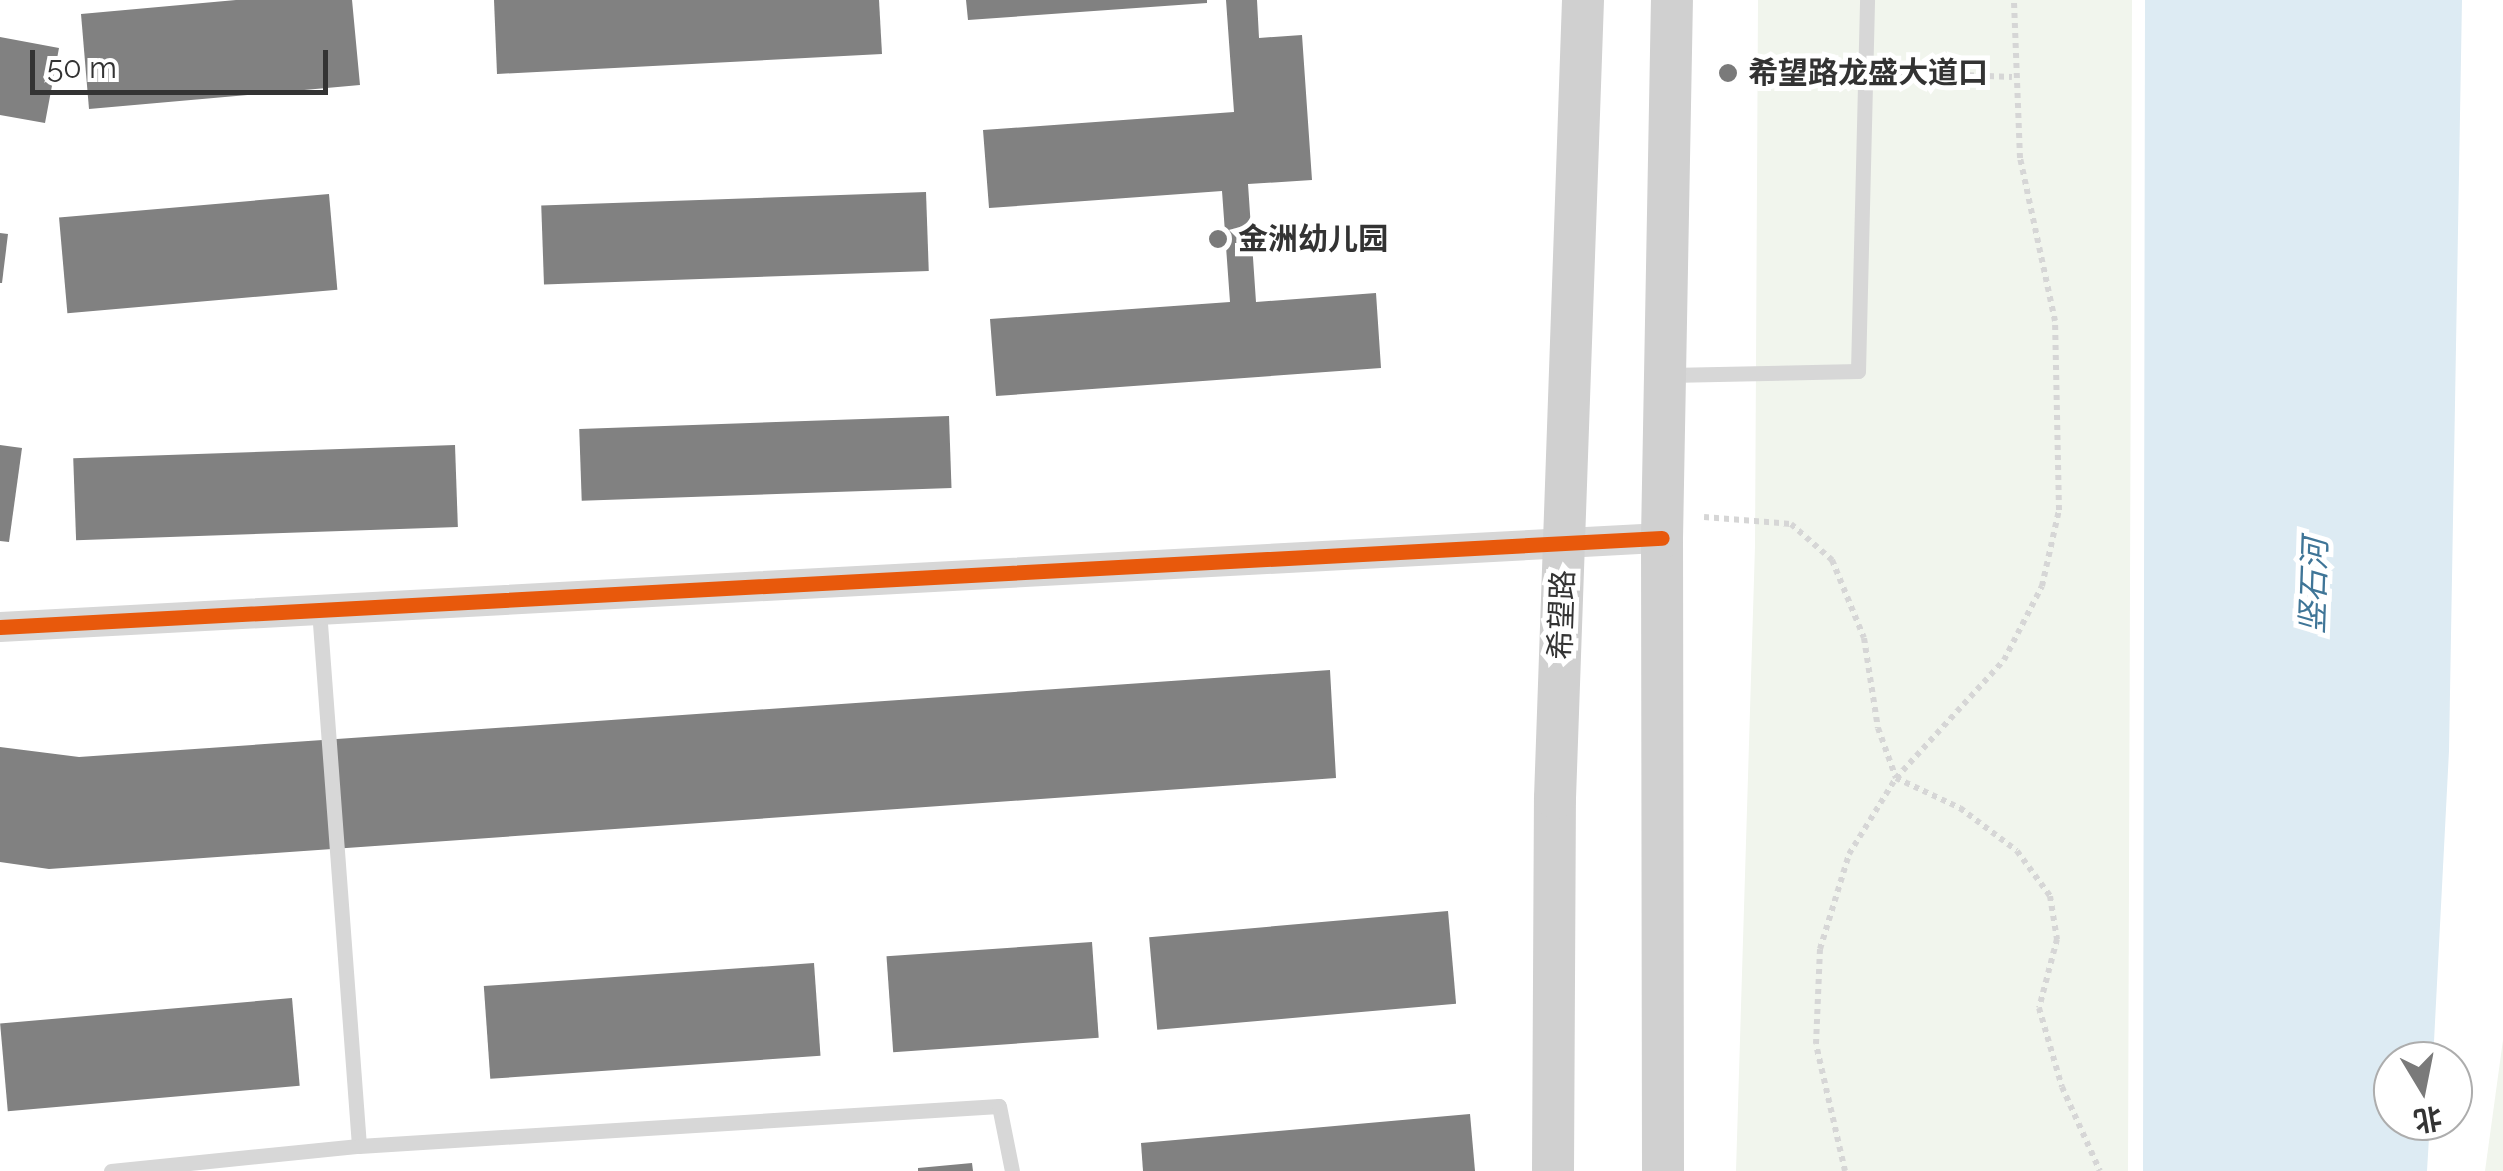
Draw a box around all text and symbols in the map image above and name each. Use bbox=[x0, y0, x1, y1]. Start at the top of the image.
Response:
scale bar bbox=[35, 30, 332, 92]
text: 50 m bbox=[47, 50, 117, 85]
place label: 希望路龙盛大道口 bbox=[1748, 55, 1988, 91]
marker: 希望路龙盛大道口 bbox=[1717, 62, 1739, 84]
place label: 金洲幼儿园 bbox=[1238, 221, 1388, 257]
marker: 金洲幼儿园 bbox=[1207, 228, 1229, 250]
water label: 竖石河 bbox=[2293, 537, 2335, 635]
street label: 希望路 bbox=[1542, 569, 1582, 661]
north arrow bbox=[2373, 1041, 2473, 1141]
text: 北 bbox=[2411, 1100, 2445, 1138]

